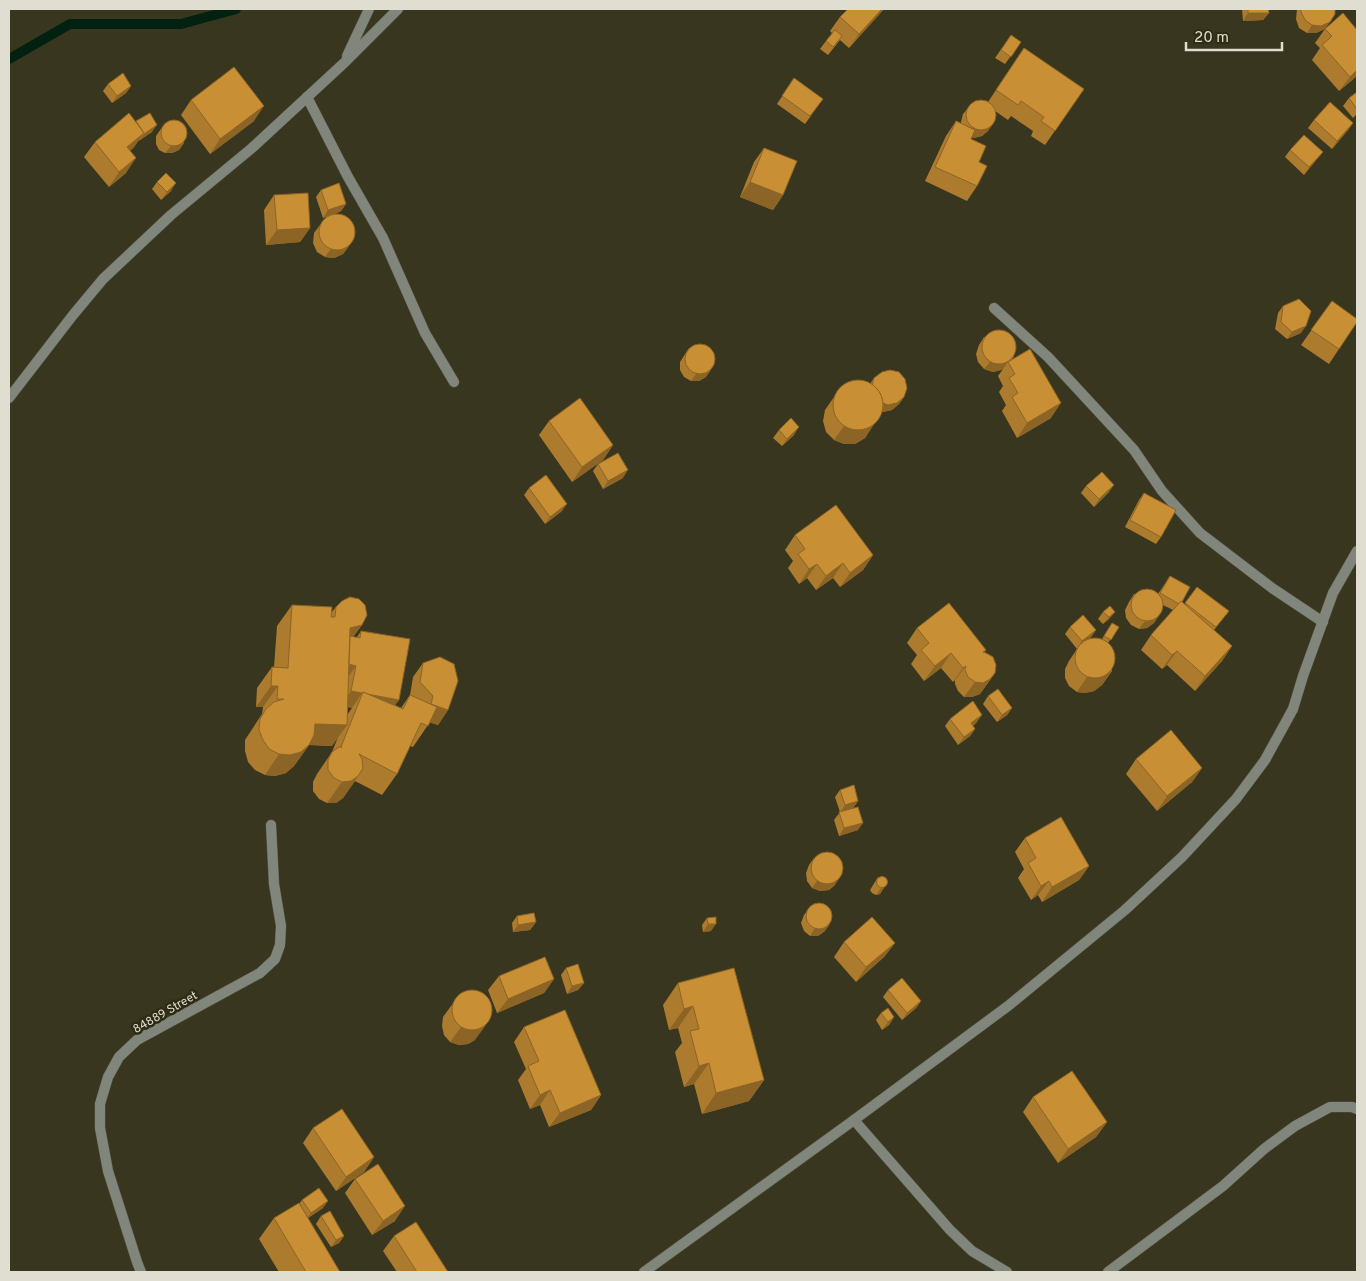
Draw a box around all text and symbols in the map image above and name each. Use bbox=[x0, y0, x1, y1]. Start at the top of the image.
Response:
scale bar bbox=[1186, 20, 1282, 52]
text: 20 m bbox=[1194, 29, 1229, 48]
street label: 84889 Street bbox=[130, 988, 201, 1038]

